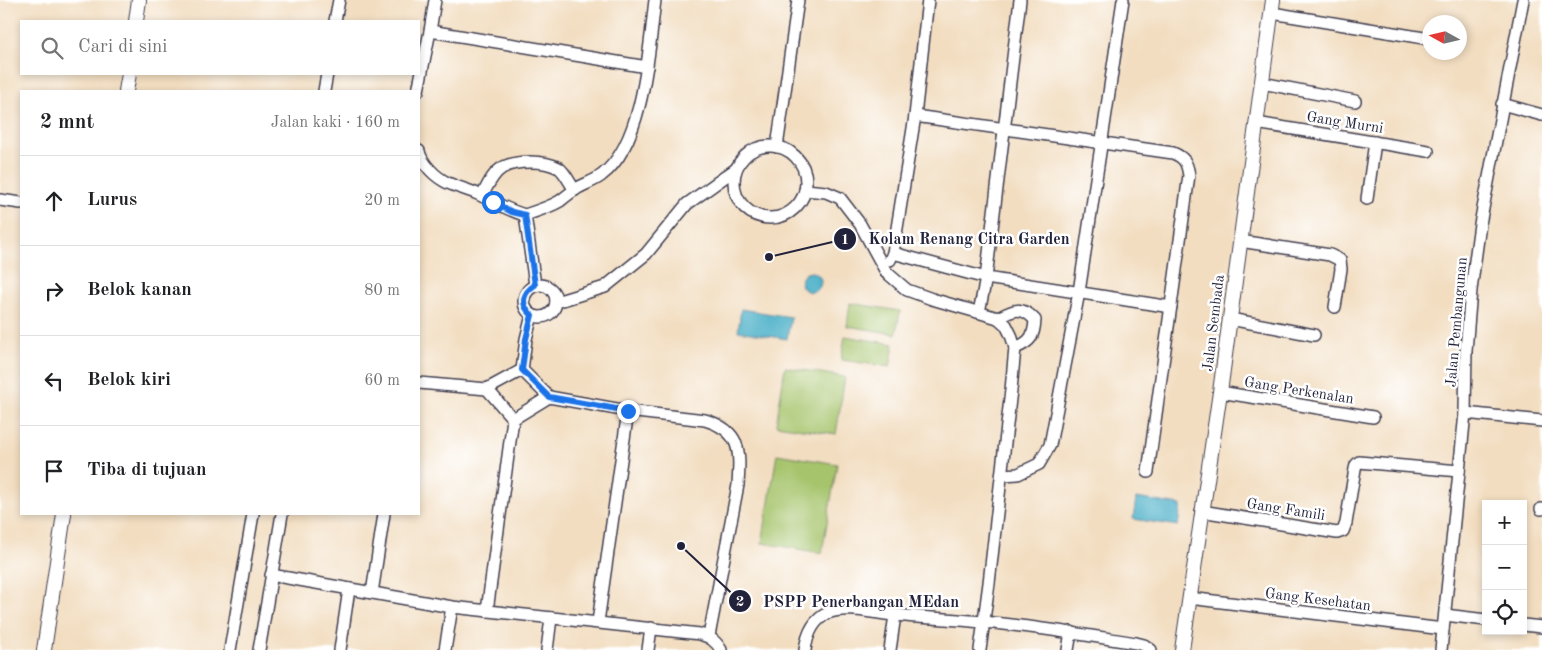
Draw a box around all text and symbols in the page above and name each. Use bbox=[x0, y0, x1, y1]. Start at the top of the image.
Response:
north arrow bbox=[1422, 15, 1467, 60]
search box bbox=[20, 20, 420, 75]
icon: search bbox=[38, 34, 66, 62]
text: Cari di sini bbox=[78, 38, 168, 57]
street label: Gang Murni bbox=[1305, 110, 1384, 137]
text: 2 mnt bbox=[40, 112, 94, 133]
text: Jalan kaki · 160 m bbox=[271, 115, 400, 131]
icon: ahead bbox=[40, 187, 68, 215]
text: Lurus bbox=[87, 191, 137, 210]
route start bbox=[482, 191, 505, 214]
text: 20 m bbox=[364, 193, 400, 209]
callout: Kolam Renang Citra Garden bbox=[833, 223, 1079, 254]
text: Kolam Renang Citra Garden bbox=[868, 232, 1070, 248]
text: 1 bbox=[841, 233, 849, 248]
street label: Jalan Pembangunan bbox=[1444, 257, 1471, 388]
street label: Jalan Sembada bbox=[1201, 273, 1228, 373]
icon: right bbox=[40, 277, 68, 305]
text: Belok kanan bbox=[87, 281, 192, 300]
text: 80 m bbox=[364, 283, 400, 299]
icon: left bbox=[40, 367, 68, 395]
text: Belok kiri bbox=[87, 371, 171, 390]
text: 60 m bbox=[364, 373, 400, 389]
street label: Gang Perkenalan bbox=[1243, 375, 1355, 408]
route end bbox=[617, 400, 640, 423]
icon: arrive bbox=[40, 457, 68, 485]
text: Tiba di tujuan bbox=[87, 461, 207, 480]
street label: Gang Famili bbox=[1245, 497, 1326, 524]
map controls bbox=[1482, 500, 1527, 635]
button: + bbox=[1482, 500, 1527, 545]
button: − bbox=[1482, 545, 1527, 590]
callout: PSPP Penerbangan MEdan bbox=[728, 586, 969, 617]
street label: Gang Kesehatan bbox=[1264, 587, 1372, 614]
button: locate bbox=[1482, 590, 1527, 635]
text: 2 bbox=[736, 595, 744, 610]
text: PSPP Penerbangan MEdan bbox=[763, 595, 959, 611]

